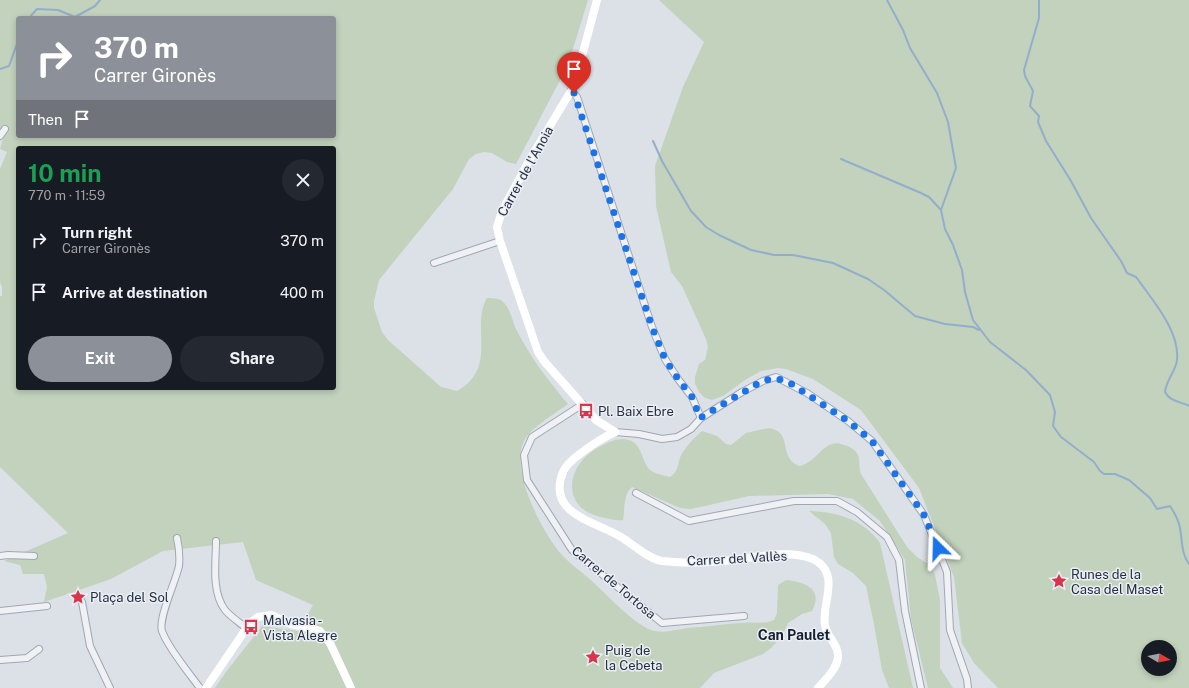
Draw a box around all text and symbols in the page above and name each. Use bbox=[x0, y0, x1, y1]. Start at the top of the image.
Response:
text: 370 m bbox=[94, 31, 179, 64]
icon: right bbox=[28, 32, 80, 84]
pin bbox=[557, 52, 591, 93]
icon: arrive bbox=[563, 58, 585, 80]
text: Carrer Gironès bbox=[94, 65, 216, 86]
icon: arrive bbox=[71, 108, 93, 130]
text: Then bbox=[28, 111, 63, 128]
street label: Carrer de l'Anoia bbox=[494, 124, 556, 219]
text: 10 min bbox=[28, 159, 101, 187]
button: close bbox=[282, 159, 324, 201]
text: 770 m · 11:59 bbox=[28, 188, 105, 203]
text: Turn right bbox=[62, 224, 132, 241]
icon: right bbox=[28, 229, 50, 251]
text: 370 m bbox=[280, 232, 324, 249]
text: Carrer Gironès bbox=[62, 241, 150, 256]
icon: arrive bbox=[28, 281, 50, 303]
text: Arrive at destination bbox=[62, 284, 207, 301]
text: 400 m bbox=[280, 284, 324, 301]
button: Exit bbox=[28, 336, 172, 382]
button: Share bbox=[180, 336, 324, 382]
bus stop icon: Pl. Baix Ebre bbox=[577, 402, 595, 420]
place label: Pl. Baix Ebre bbox=[598, 404, 674, 419]
position arrow bbox=[917, 527, 959, 569]
street label: Carrer de Tortosa bbox=[569, 543, 659, 622]
street label: Carrer del Vallès bbox=[687, 548, 787, 569]
place label: Runes de la Casa del Maset bbox=[1071, 567, 1163, 597]
place icon: Runes de la Casa del Maset bbox=[1050, 572, 1068, 590]
place icon: Plaça del Sol bbox=[69, 588, 87, 606]
place label: Plaça del Sol bbox=[90, 590, 169, 605]
place label: Malvasia - Vista Alegre bbox=[263, 613, 337, 643]
bus stop icon: Malvasia - Vista Alegre bbox=[242, 618, 260, 636]
district label: Can Paulet bbox=[758, 627, 830, 643]
north arrow bbox=[1141, 640, 1177, 676]
map controls bbox=[1141, 640, 1177, 676]
place label: Puig de la Cebeta bbox=[605, 643, 663, 673]
place icon: Puig de la Cebeta bbox=[584, 648, 602, 666]

